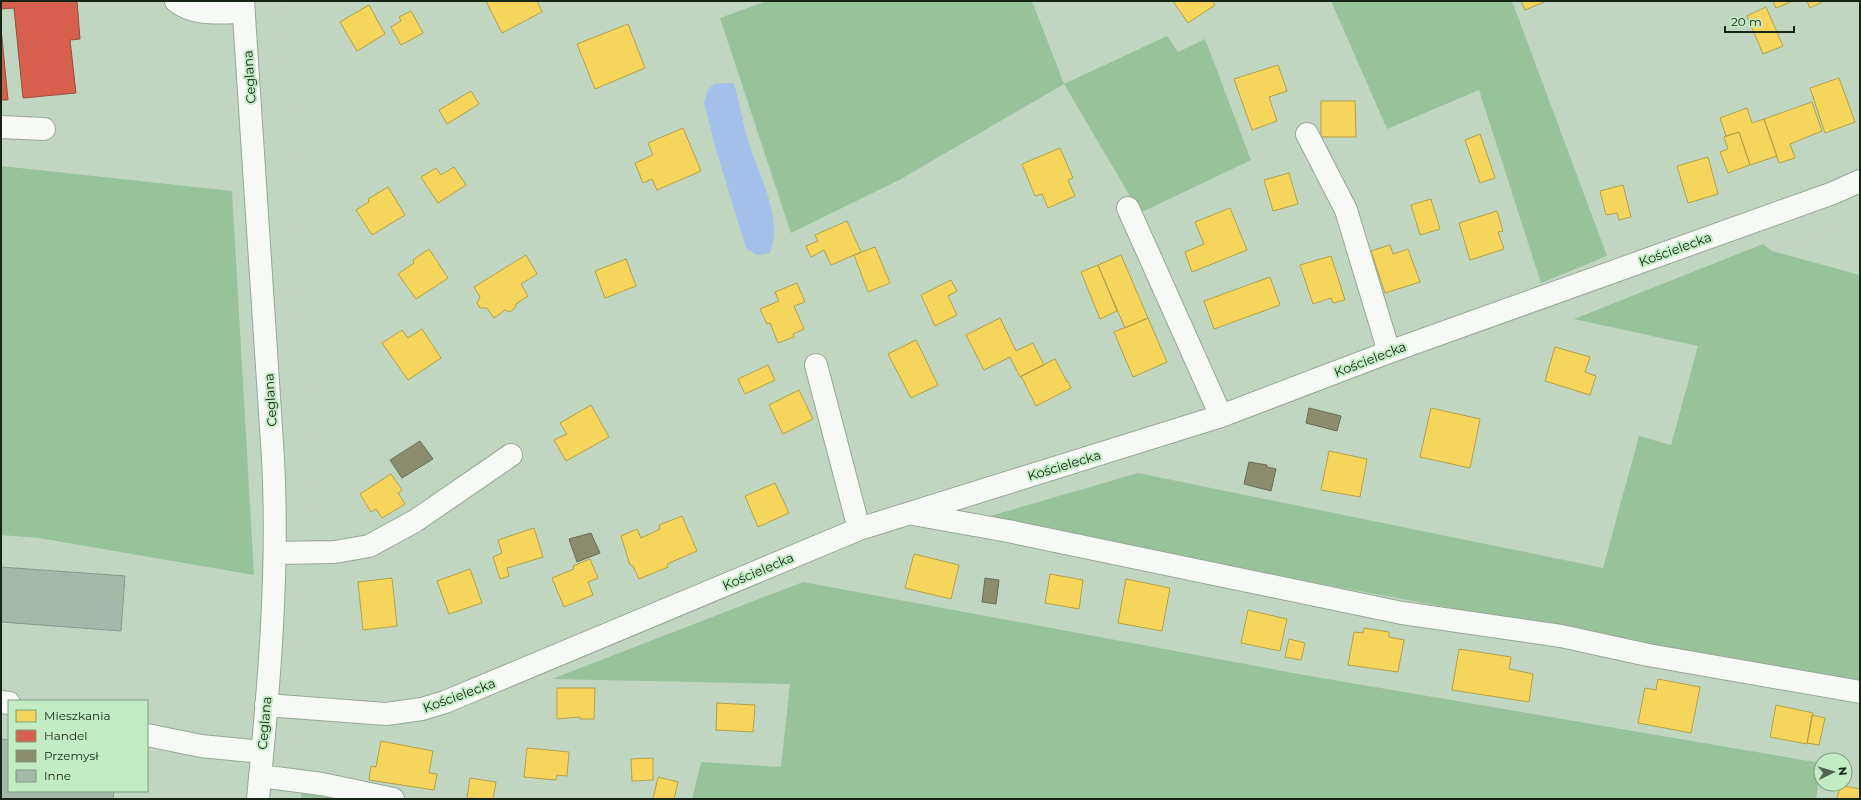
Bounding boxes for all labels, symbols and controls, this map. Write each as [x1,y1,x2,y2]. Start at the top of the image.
scale bar [1725,8,1794,34]
text: 20 m [1731,14,1762,29]
street label: Ceglana [239,50,259,104]
street label: Kościelecka [1637,229,1713,269]
street label: Kościelecka [1332,338,1408,380]
street label: Ceglana [260,373,280,427]
street label: Kościelecka [1025,446,1103,484]
street label: Kościelecka [720,549,796,593]
street label: Kościelecka [421,675,497,715]
street label: Ceglana [254,696,274,750]
legend [8,700,148,792]
text: Mieszkania [44,708,110,723]
text: Handel [44,728,88,743]
text: Przemysł [44,748,99,763]
north arrow [1813,752,1853,792]
text: N [1836,766,1850,776]
text: Inne [44,768,71,783]

